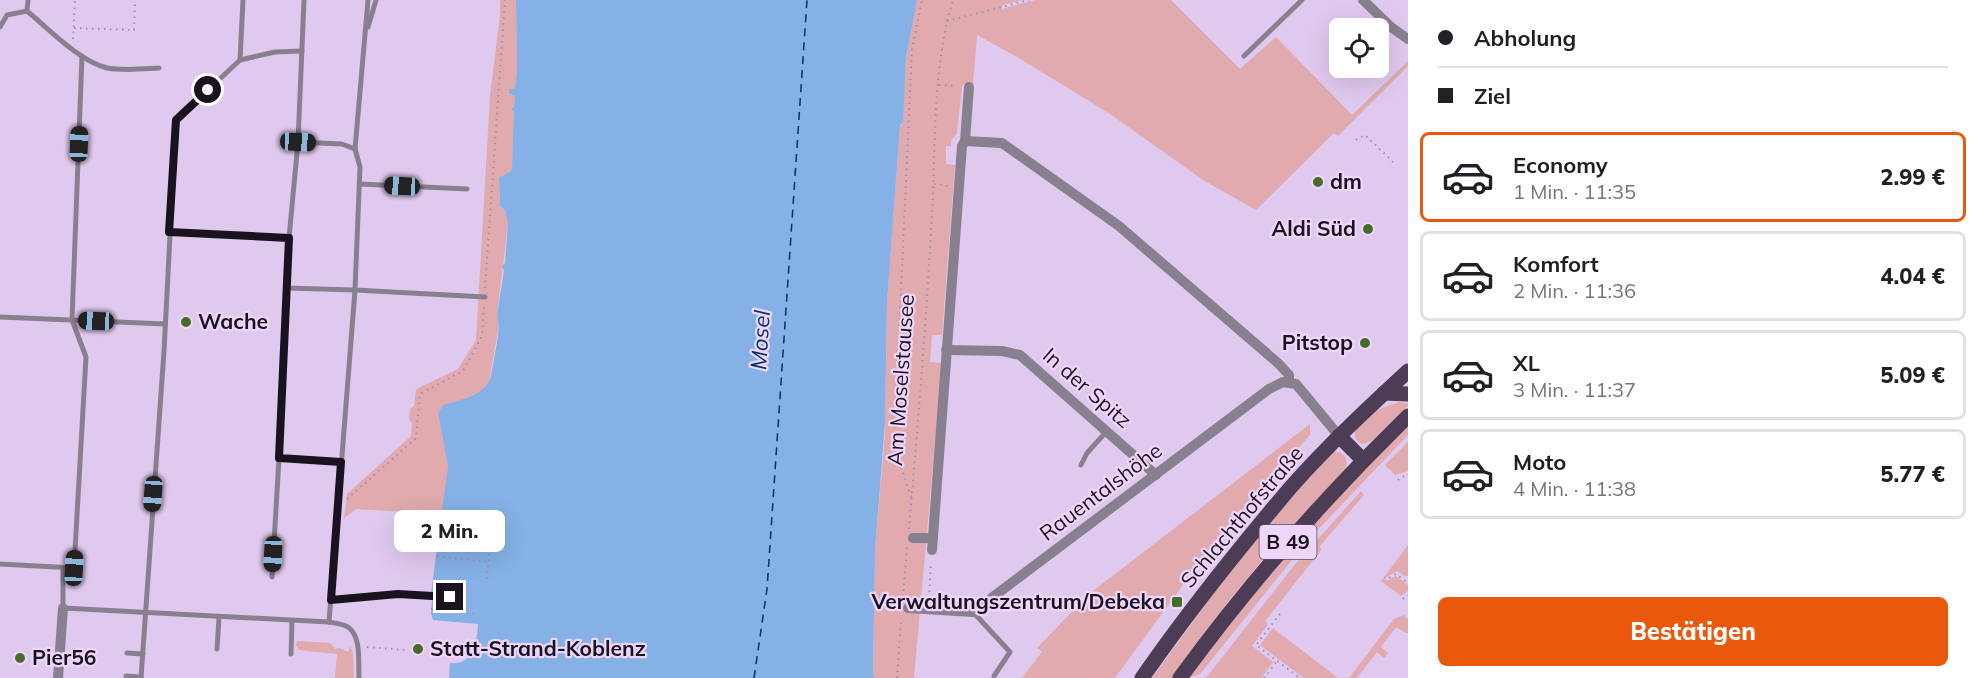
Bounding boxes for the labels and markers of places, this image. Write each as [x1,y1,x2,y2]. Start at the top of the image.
place label: dm [1330,168,1362,194]
marker: dm [1311,175,1325,189]
place label: Aldi Süd [1271,215,1356,241]
marker: Aldi Süd [1361,222,1375,236]
place label: Wache [198,308,268,334]
marker: Wache [179,315,193,329]
place label: Pitstop [1282,329,1353,355]
marker: Pitstop [1358,336,1372,350]
place label: Verwaltungszentrum/Debeka [871,588,1165,614]
marker: Verwaltungszentrum/Debeka [1170,595,1184,609]
place label: Statt-Strand-Koblenz [430,635,646,661]
marker: Statt-Strand-Koblenz [411,642,425,656]
place label: Pier56 [32,644,96,670]
marker: Pier56 [13,651,27,665]

